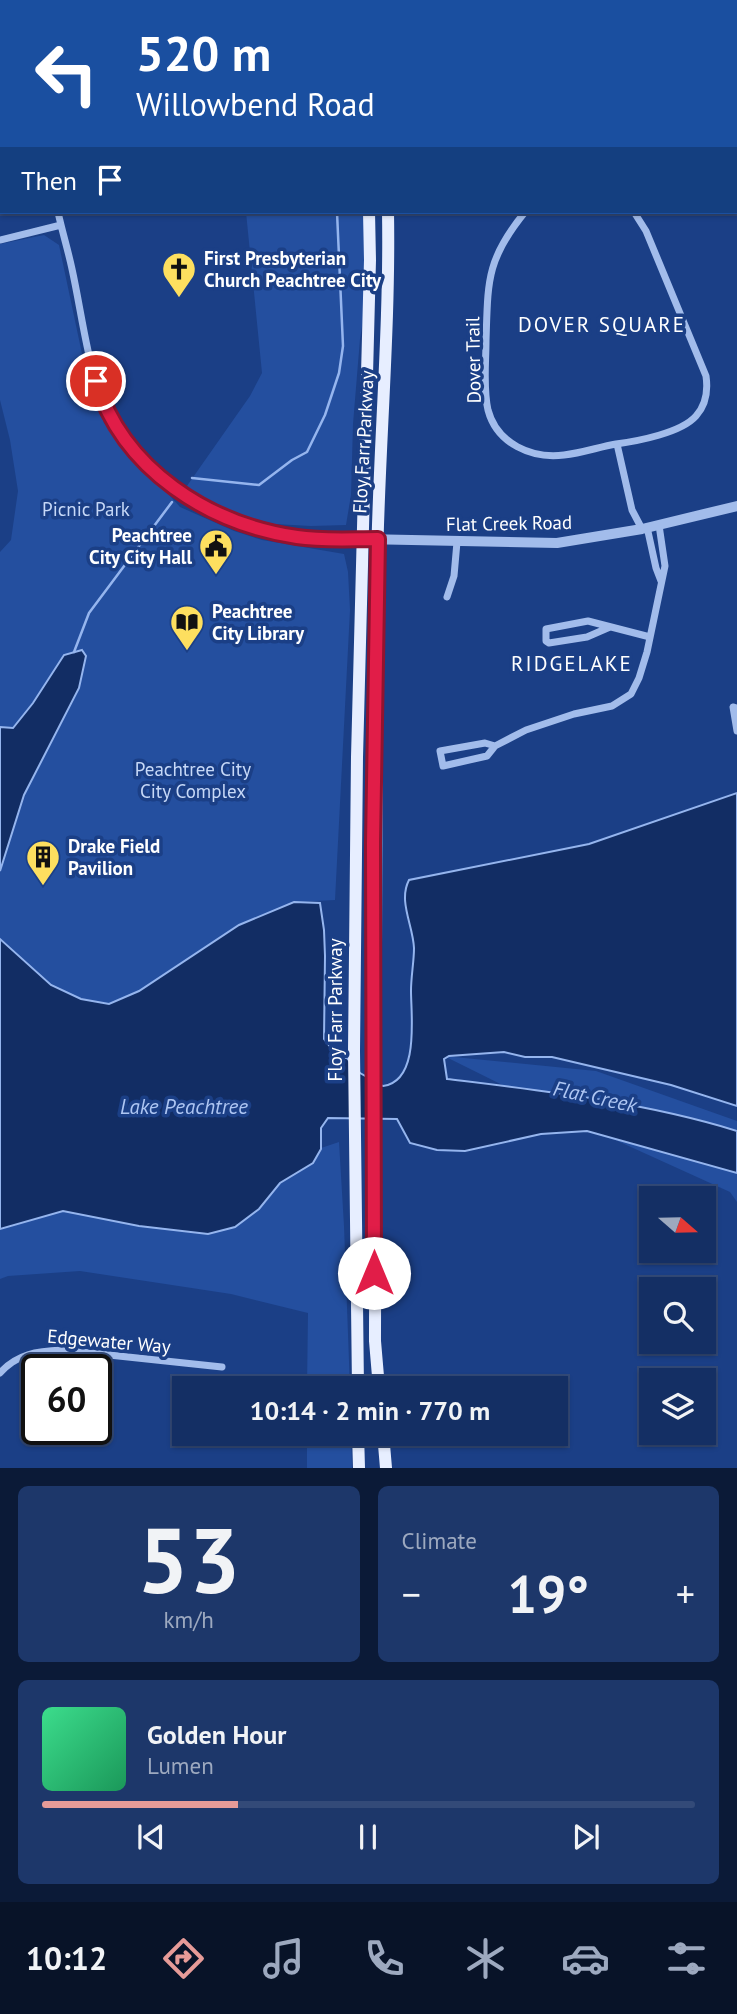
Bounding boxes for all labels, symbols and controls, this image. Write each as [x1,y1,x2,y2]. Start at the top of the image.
text: 520 m [136,21,271,85]
icon: left [21,28,112,119]
text: Willowbend Road [136,83,375,125]
icon: arrive [91,161,129,199]
text: Then [21,164,77,197]
place label: First Presbyterian Church Peachtree City [204,246,382,292]
church icon: First Presbyterian Church Peachtree City [160,250,198,299]
district label: DOVER SQUARE [518,311,686,338]
street label: Dover Trail [460,316,486,404]
pin [66,351,126,411]
icon: arrive [77,362,115,400]
street label: Floy Farr Parkway [347,370,379,514]
park label: Picnic Park [42,497,130,521]
street label: Flat Creek Road [446,510,572,536]
place label: Peachtree City City Hall [89,523,192,569]
public building icon: Peachtree City City Hall [197,527,235,576]
place label: Peachtree City Library [212,599,305,645]
library icon: Peachtree City Library [168,603,206,652]
district label: RIDGELAKE [511,650,633,677]
park label: Peachtree City City Complex [135,757,251,803]
place label: Drake Field Pavilion [68,834,160,880]
building icon: Drake Field Pavilion [24,838,62,887]
street label: Floy Farr Parkway [323,938,347,1082]
water label: Flat Creek [551,1074,641,1119]
water label: Lake Peachtree [120,1093,248,1120]
north arrow [639,1186,716,1264]
map controls [639,1186,716,1445]
position arrow [337,1236,411,1310]
button: search [639,1277,716,1354]
street label: Edgewater Way [46,1324,172,1358]
speed limit sign: 60 [21,1354,112,1445]
button: layers [639,1368,716,1445]
text: 10:14 · 2 min · 770 m [250,1394,490,1427]
text: 53 [137,1500,240,1618]
text: Climate [402,1526,477,1555]
text: 19° [507,1560,589,1627]
text: − [402,1569,421,1618]
text: + [676,1569,695,1618]
text: km/h [164,1605,214,1634]
text: Golden Hour [147,1718,286,1751]
text: Lumen [147,1751,214,1780]
icon: previous [132,1818,170,1856]
icon: pause [349,1818,387,1856]
icon: next [567,1818,605,1856]
icon: directions [159,1934,208,1983]
icon: music [259,1934,308,1983]
icon: phone [360,1934,409,1983]
icon: climate [461,1934,510,1983]
icon: car [561,1934,610,1983]
icon: filters [662,1934,711,1983]
text: 10:12 [26,1937,107,1979]

